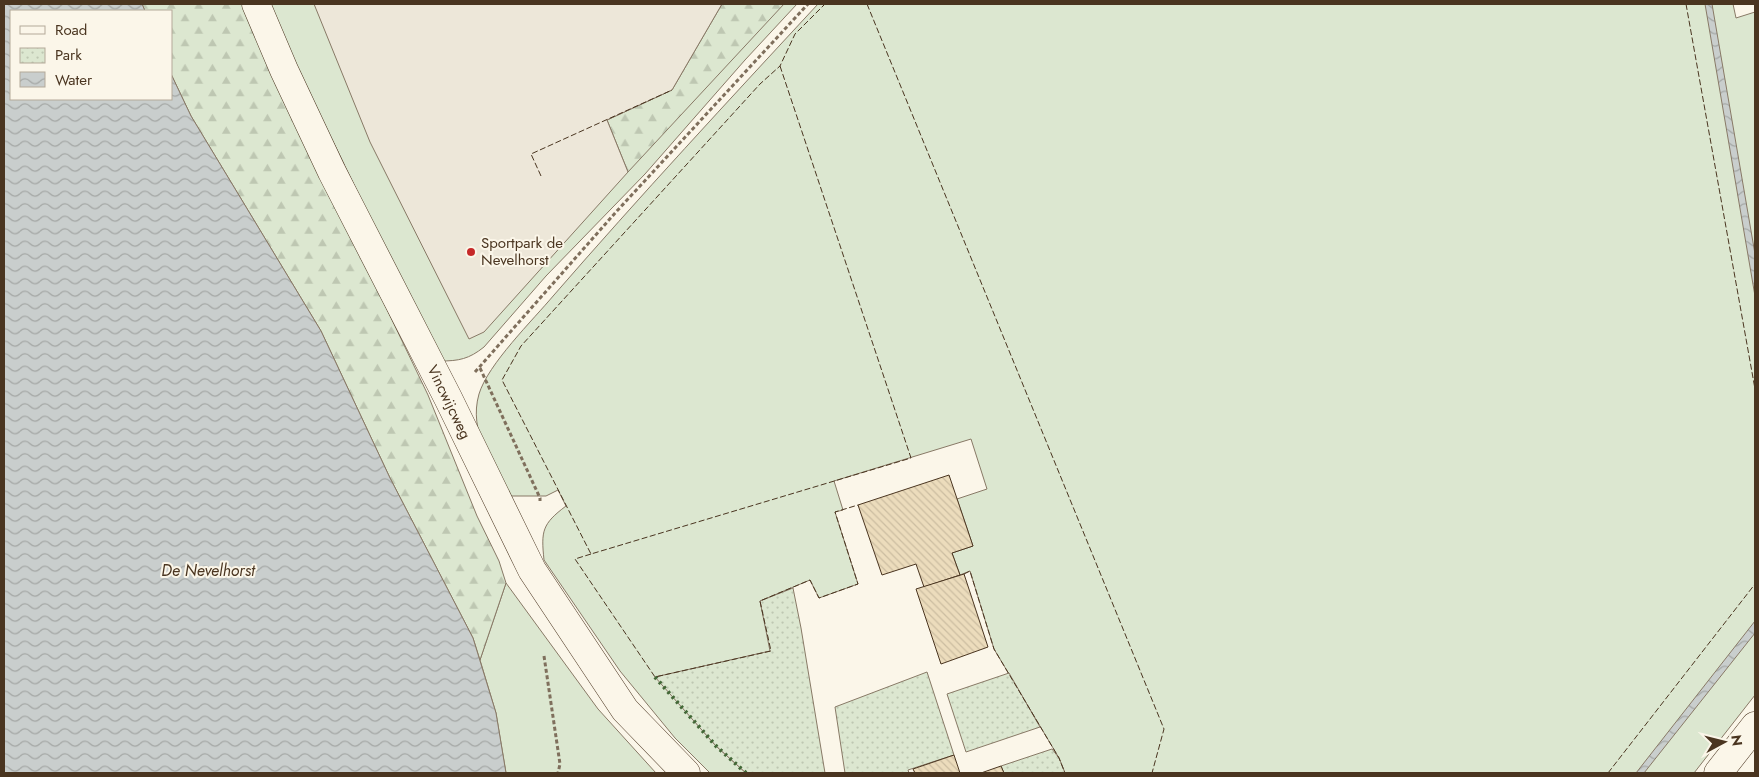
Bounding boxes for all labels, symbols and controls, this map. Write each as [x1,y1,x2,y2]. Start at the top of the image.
legend [10,10,172,100]
text: Road [55,19,87,41]
text: Park [55,44,82,66]
text: Water [55,69,93,91]
place label: Sportpark de Nevelhorst [481,232,563,271]
marker: Sportpark de Nevelhorst [465,246,477,258]
street label: Vincwijcweg [422,361,476,443]
water label: De Nevelhorst [161,559,256,582]
north arrow [1699,717,1749,767]
text: N [1726,734,1748,747]

